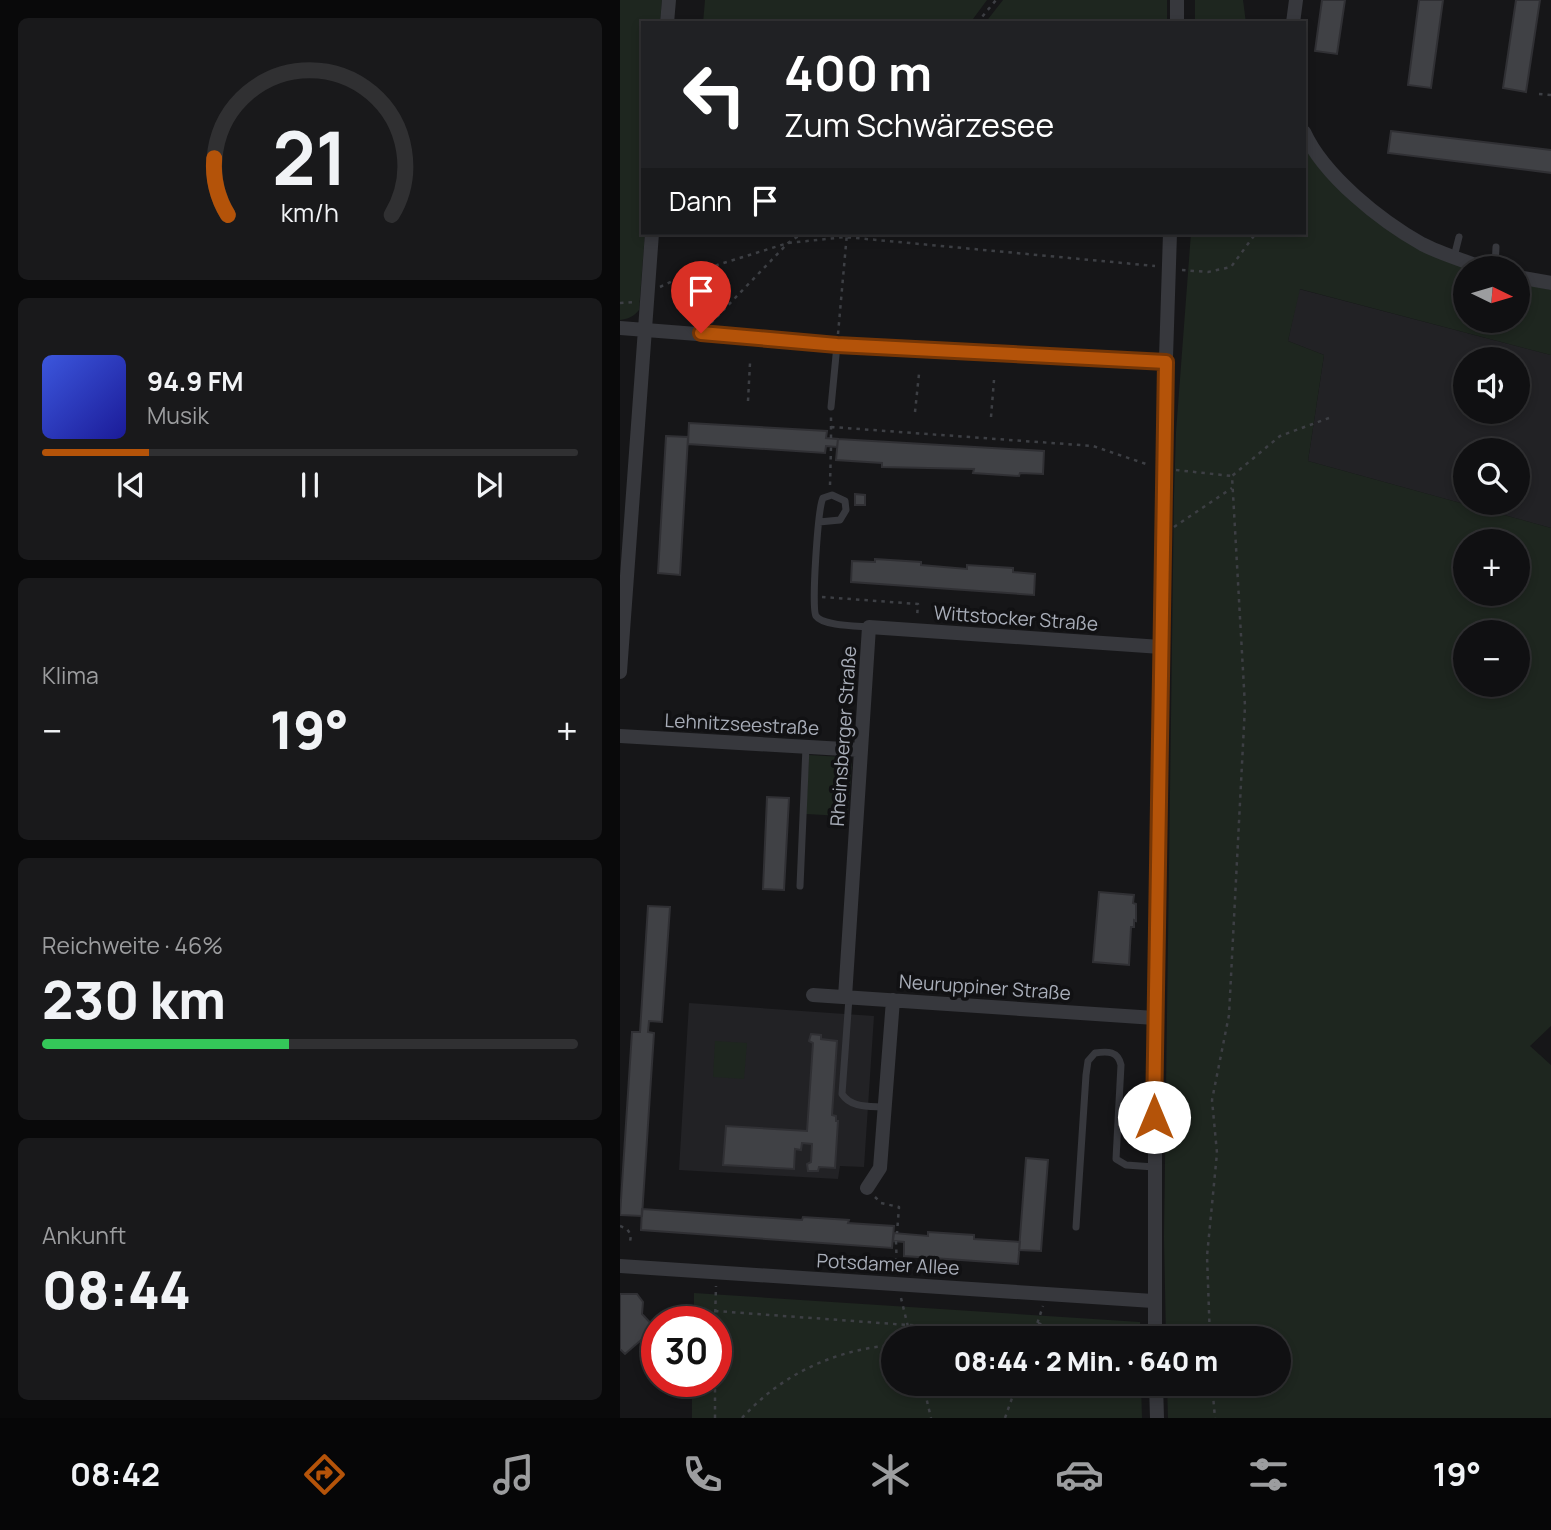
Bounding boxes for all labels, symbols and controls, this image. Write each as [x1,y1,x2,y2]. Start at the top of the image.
text: 400 m [784,39,932,106]
icon: left [669,49,760,140]
text: Zum Schwärzesee [784,103,1054,147]
text: 21 [272,107,348,207]
icon: arrive [746,182,784,220]
text: Dann [669,183,732,219]
text: km/h [281,195,339,230]
north arrow [1453,256,1530,332]
map controls [1453,256,1530,697]
pin [671,261,731,333]
icon: arrive [682,272,720,310]
button: sound [1453,347,1530,424]
text: 94.9 FM [147,363,244,399]
text: Musik [147,399,209,431]
button: search [1453,438,1530,515]
icon: previous [112,466,150,504]
icon: pause [291,466,329,504]
icon: next [470,466,508,504]
button: + [1453,529,1530,606]
street label: Wittstocker Straße [933,599,1099,637]
button: − [1453,620,1530,697]
street label: Rheinsberger Straße [824,645,862,827]
text: Klima [42,659,99,691]
text: 19° [270,694,349,765]
text: − [42,704,63,756]
text: + [556,704,578,756]
street label: Lehnitzseestraße [664,707,820,741]
text: Reichweite · 46% [42,929,223,961]
text: 230 km [42,964,226,1035]
street label: Neuruppiner Straße [898,968,1072,1006]
position arrow [1117,1080,1191,1154]
text: Ankunft [42,1219,126,1251]
street label: Potsdamer Allee [816,1247,960,1281]
text: 08:44 [42,1254,191,1325]
speed limit sign: 30 [641,1306,732,1397]
text: 08:44 · 2 Min. · 640 m [954,1343,1218,1379]
icon: directions [300,1450,349,1499]
icon: music [489,1450,538,1499]
icon: phone [678,1450,727,1499]
icon: climate [866,1450,915,1499]
icon: car [1055,1450,1104,1499]
icon: filters [1244,1450,1293,1499]
text: 08:42 [70,1452,160,1496]
text: 19° [1433,1452,1481,1496]

